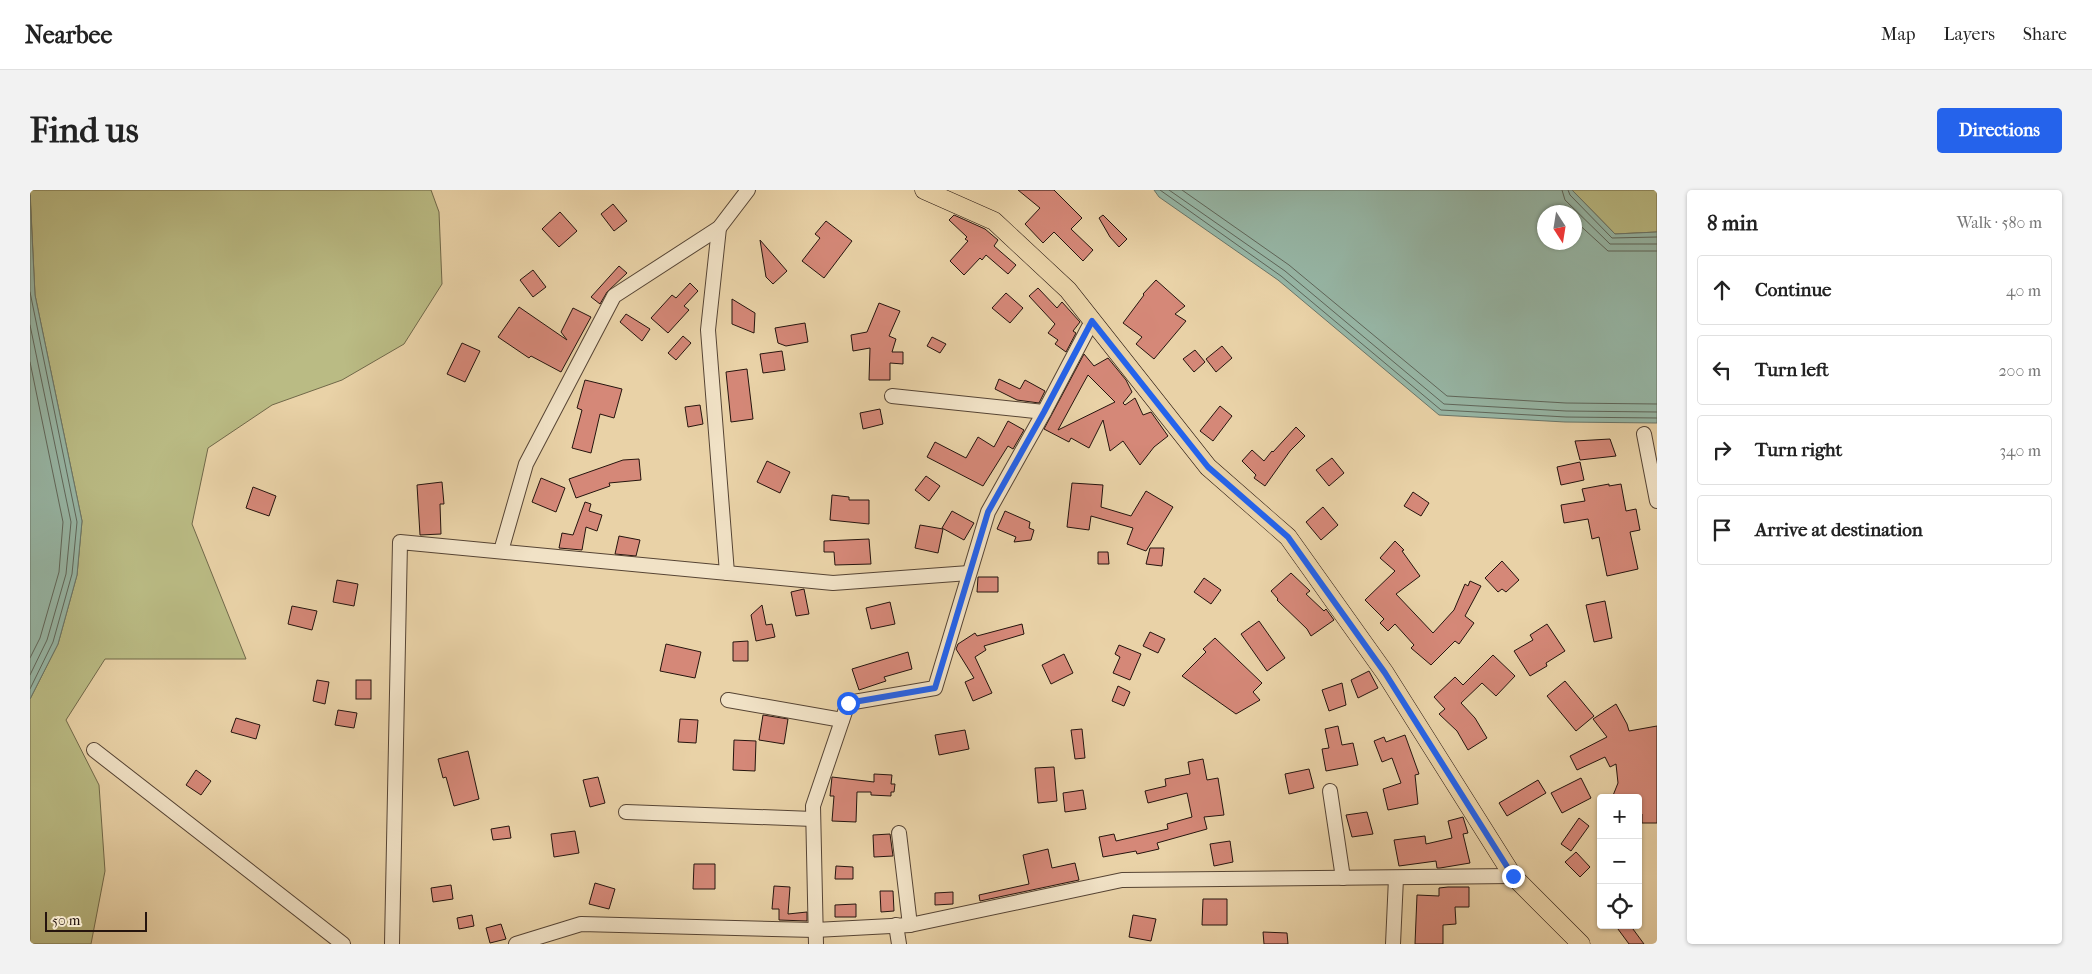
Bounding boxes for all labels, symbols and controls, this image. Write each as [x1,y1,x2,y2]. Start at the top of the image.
text: Nearbee [25,21,112,49]
text: Map [1881,24,1915,45]
text: Layers [1943,24,1995,45]
text: Share [2023,24,2067,45]
button: Directions [1937,108,2062,153]
text: Find us [30,110,139,151]
north arrow [1537,205,1582,250]
text: 8 min [1707,211,1758,235]
text: Walk · 580 m [1957,213,2042,232]
icon: ahead [1708,276,1736,304]
text: Continue [1755,279,1831,301]
text: 40 m [2006,281,2041,300]
icon: left [1708,356,1736,384]
text: Turn left [1755,359,1829,381]
text: 200 m [1998,361,2041,380]
icon: right [1708,436,1736,464]
text: Turn right [1755,439,1842,461]
text: 340 m [1999,441,2041,460]
icon: arrive [1708,516,1736,544]
text: Arrive at destination [1755,519,1923,541]
route start [837,692,860,715]
map controls [1597,794,1642,929]
button: + [1597,794,1642,839]
button: − [1597,839,1642,884]
route end [1502,865,1525,888]
button: locate [1597,884,1642,929]
scale bar [45,909,148,932]
text: 50 m [52,912,80,929]

